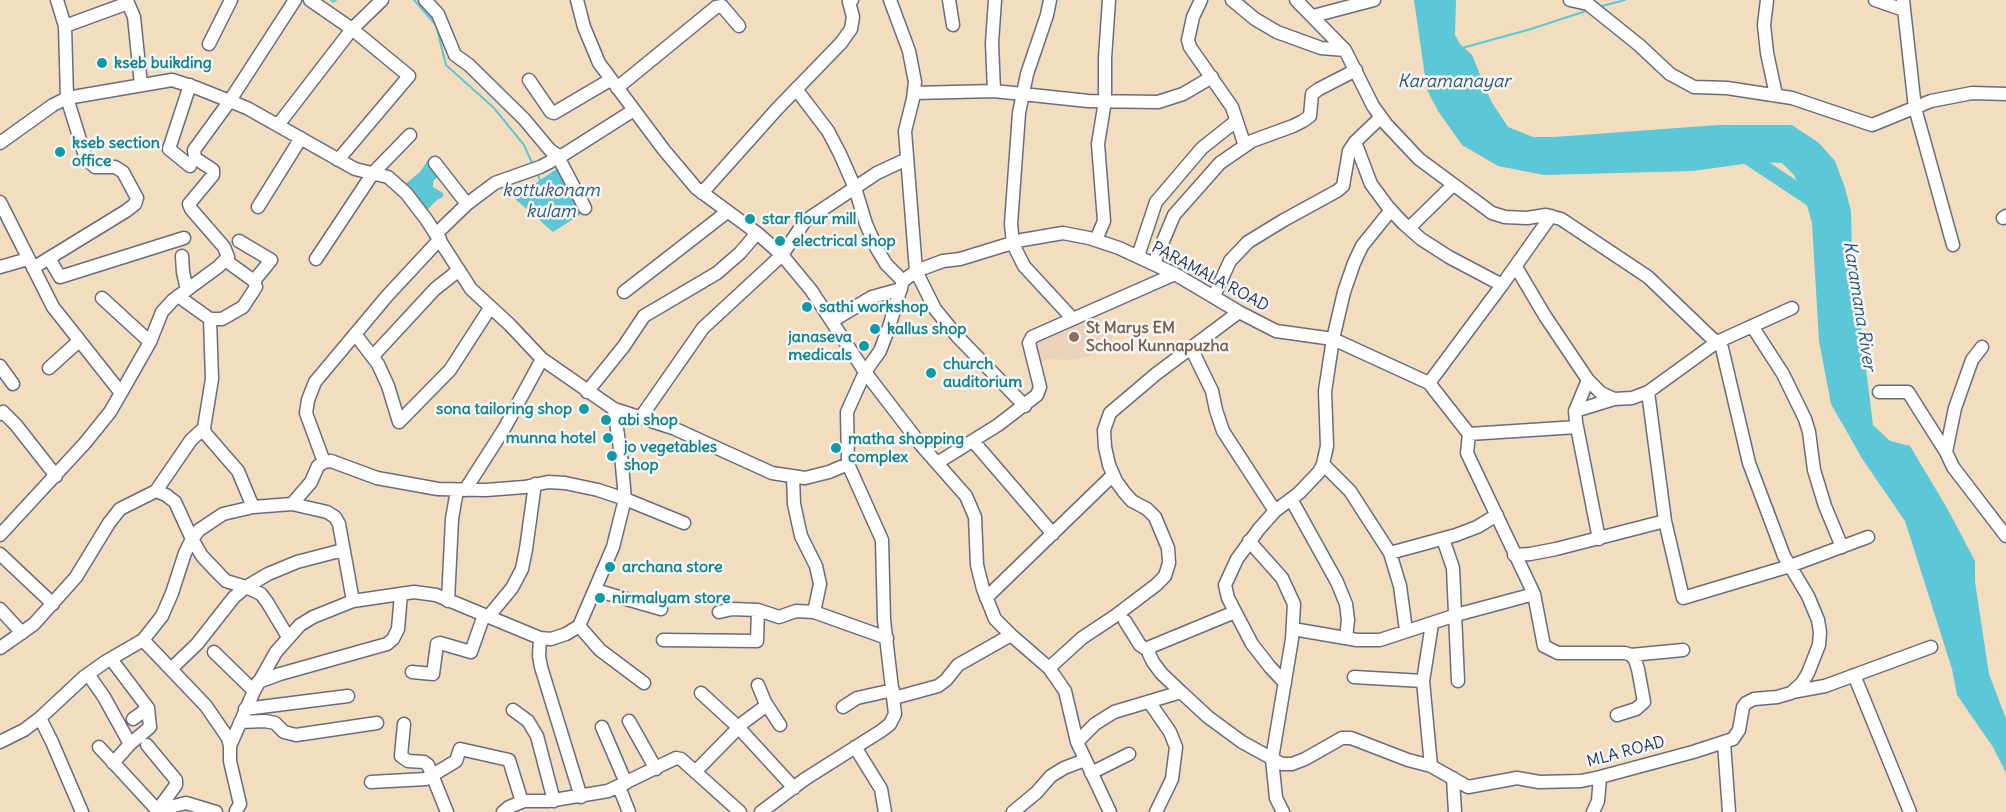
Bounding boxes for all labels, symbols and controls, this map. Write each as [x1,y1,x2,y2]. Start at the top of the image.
place label: kseb buikding [114,53,212,73]
marker: kseb buikding [95,56,109,70]
water label: Karamanayar [1397,71,1511,93]
place label: kseb section office [72,133,160,171]
marker: kseb section office [53,145,67,159]
water label: kottukonam kulam [502,180,600,222]
place label: star flour mill [762,209,856,229]
marker: star flour mill [743,212,757,226]
place label: electrical shop [792,231,896,251]
marker: electrical shop [773,234,787,248]
street label: PARAMALA ROAD [1148,238,1272,316]
water label: Karamana River [1838,240,1880,372]
place label: sathi workshop [819,297,928,317]
marker: sathi workshop [800,300,814,314]
place label: St Marys EM School Kunnapuzha [1086,318,1229,356]
place label: kallus shop [887,319,966,339]
marker: kallus shop [868,322,882,336]
place label: janaseva medicals [788,327,852,365]
marker: St Marys EM School Kunnapuzha [1067,330,1081,344]
marker: janaseva medicals [857,339,871,353]
place label: church auditorium [943,354,1022,392]
marker: church auditorium [924,366,938,380]
place label: sona tailoring shop [436,399,572,419]
marker: sona tailoring shop [577,402,591,416]
place label: abi shop [618,410,678,430]
marker: abi shop [599,413,613,427]
place label: munna hotel [506,428,596,448]
place label: matha shopping complex [848,429,964,467]
marker: munna hotel [601,431,615,445]
place label: jo vegetables shop [624,437,717,475]
marker: matha shopping complex [829,441,843,455]
marker: jo vegetables shop [605,449,619,463]
place label: archana store [622,557,723,577]
marker: archana store [603,560,617,574]
place label: nirmalyam store [612,588,731,608]
marker: nirmalyam store [593,591,607,605]
street label: MLA ROAD [1585,732,1667,772]

